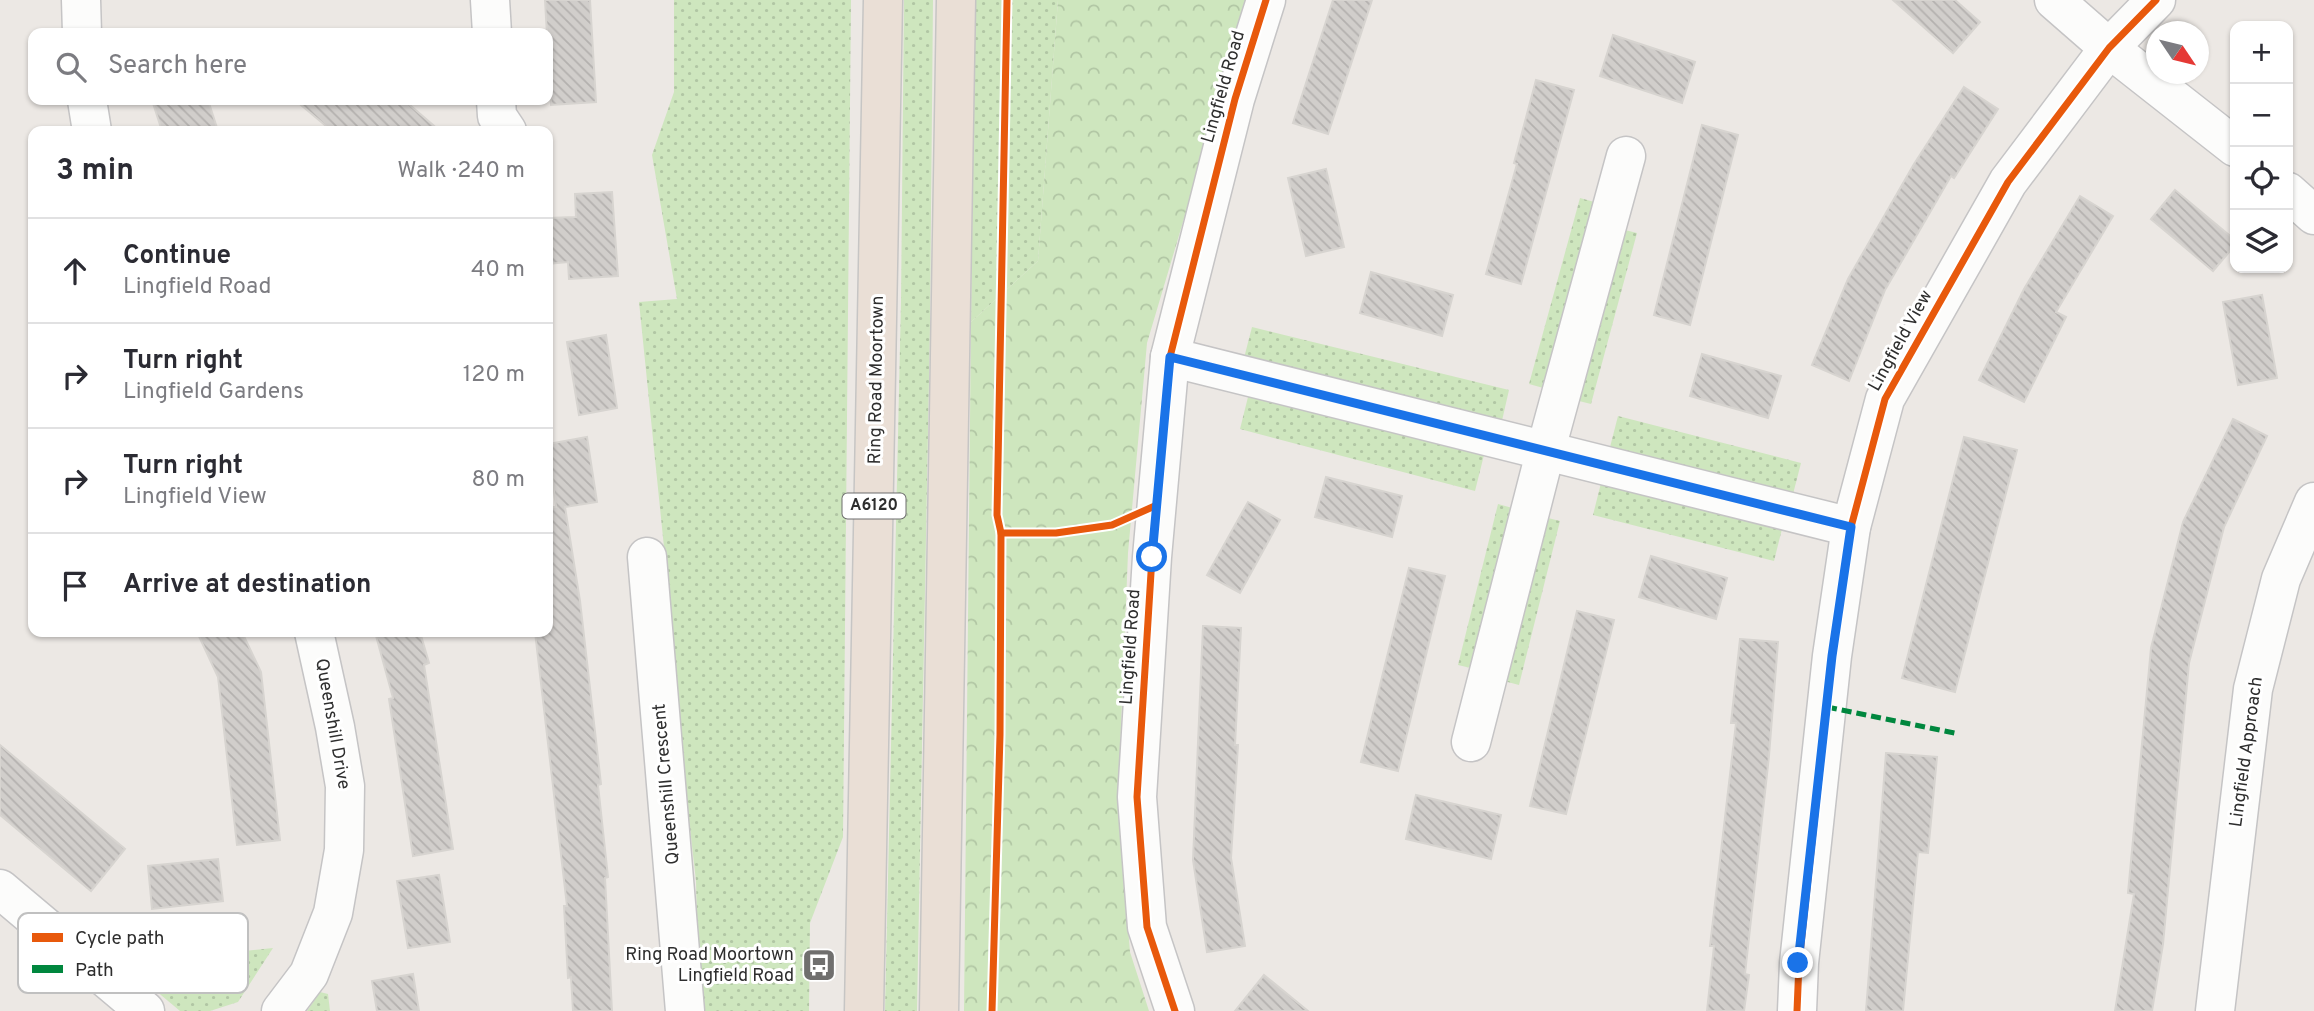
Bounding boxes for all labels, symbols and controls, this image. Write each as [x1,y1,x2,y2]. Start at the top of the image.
north arrow [2146,21,2209,84]
map controls [2230,21,2293,273]
button: + [2230,21,2293,84]
search box [28,28,553,105]
street label: Lingfield Road [1197,28,1251,146]
icon: search [52,48,90,86]
text: Search here [108,50,247,83]
button: − [2230,84,2293,147]
button: locate [2230,147,2293,210]
text: 3 min [56,153,134,190]
text: Walk · 240 m [397,157,525,186]
button: layers [2230,210,2293,273]
text: Continue [123,240,231,273]
icon: ahead [56,252,94,290]
text: 40 m [471,256,525,285]
text: Lingfield Road [123,273,271,302]
street label: Lingfield View [1864,286,1938,396]
street label: Ring Road Moortown [864,295,890,465]
text: Turn right [123,345,243,378]
icon: right [56,357,94,395]
text: 120 m [463,361,525,390]
text: Lingfield Gardens [123,378,304,407]
text: Turn right [123,450,243,483]
icon: right [56,462,94,500]
text: 80 m [472,466,525,495]
text: Lingfield View [123,483,267,512]
road number: A6120 [842,494,906,519]
route start [1136,541,1167,572]
icon: arrive [56,567,94,605]
text: Arrive at destination [123,569,371,602]
street label: Lingfield Road [1115,588,1147,706]
street label: Queenshill Drive [309,657,355,791]
street label: Lingfield Approach [2225,675,2269,829]
street label: Queenshill Crescent [648,702,686,866]
legend [18,913,248,993]
text: Cycle path [75,927,164,951]
place label: Ring Road Moortown Lingfield Road [625,944,794,988]
bus stop icon: Ring Road Moortown Lingfield Road [800,946,838,984]
route end [1782,947,1813,978]
text: Path [75,959,114,983]

